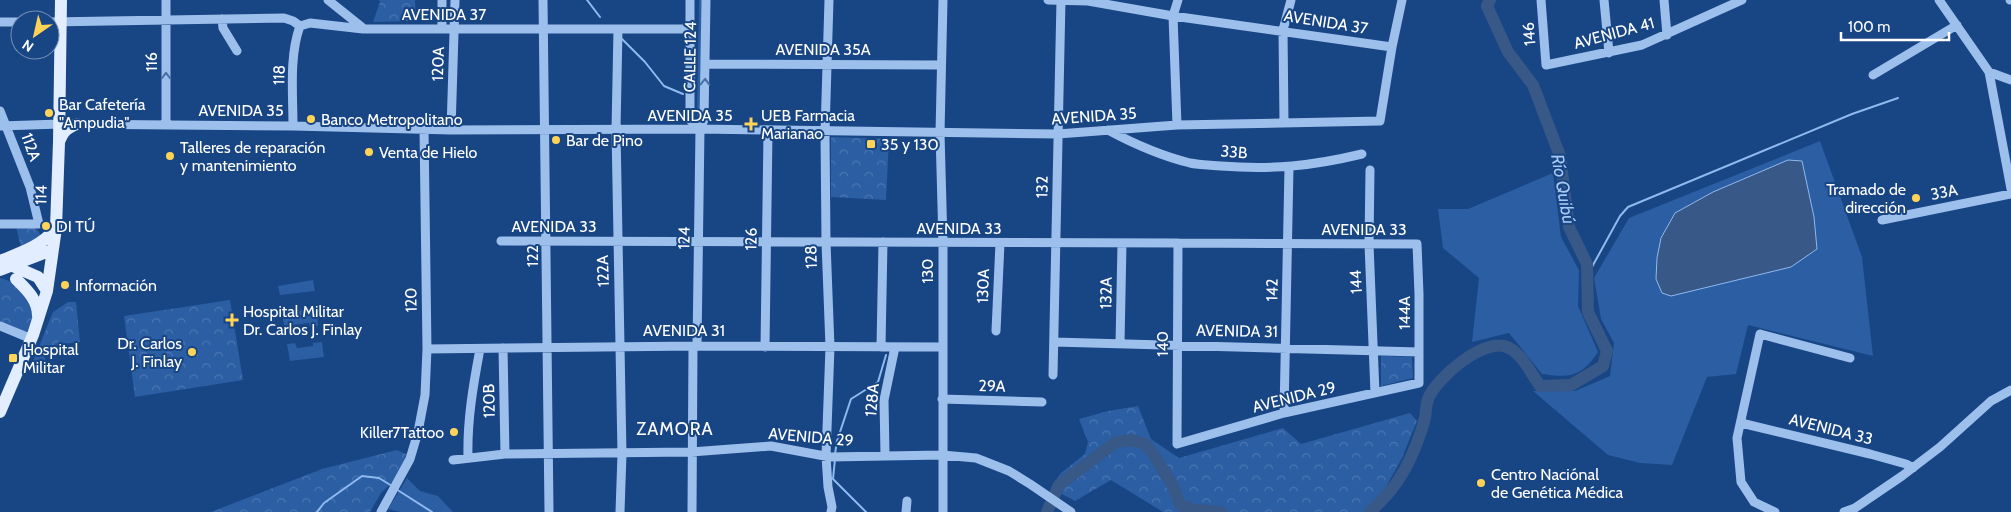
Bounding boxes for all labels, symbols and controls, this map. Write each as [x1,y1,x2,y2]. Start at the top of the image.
street label: AVENIDA 37 [402,5,486,24]
street label: AVENIDA 37 [1283,6,1369,38]
north arrow [10,10,60,60]
scale bar [1841,10,1948,42]
street label: AVENIDA 41 [1572,13,1656,53]
text: 100 m [1848,18,1890,36]
street label: CALLE 124 [680,21,700,93]
street label: 146 [1519,21,1539,47]
text: N [19,36,37,56]
street label: AVENIDA 35A [775,40,871,59]
street label: 120A [428,46,448,82]
street label: 116 [142,52,161,72]
street label: 118 [269,65,289,85]
one-way arrow [161,72,171,80]
one-way arrow [700,77,710,85]
place label: Bar Cafetería "Ampudia" [59,95,146,132]
street label: AVENIDA 35 [198,101,284,120]
street label: AVENIDA 35 [1051,104,1137,128]
street label: AVENIDA 35 [647,106,733,125]
place label: UEB Farmacia Marianao [761,106,855,143]
marker: Bar Cafetería "Ampudia" [43,107,55,119]
place label: Banco Metropolitano [321,110,463,129]
marker: Banco Metropolitano [305,113,317,125]
marker: UEB Farmacia Marianao [745,118,757,130]
street label: 112A [17,130,45,164]
place label: Bar de Pino [566,131,643,150]
marker: Bar de Pino [550,134,562,146]
place label: 35 y 130 [881,135,939,154]
place label: Talleres de reparación y mantenimiento [180,138,326,175]
marker: 35 y 130 [865,138,877,150]
street label: 33B [1220,141,1249,163]
place label: Venta de Hielo [379,143,478,162]
marker: Venta de Hielo [363,146,375,158]
marker: Talleres de reparación y mantenimiento [164,150,176,162]
water label: Río Quibú [1546,152,1580,226]
street label: 132 [1032,176,1052,198]
place label: Tramado de dirección [1826,180,1906,217]
street label: 33A [1929,180,1959,204]
street label: 114 [31,185,51,205]
marker: Tramado de dirección [1910,192,1922,204]
place label: DI TÚ [56,217,95,236]
street label: AVENIDA 33 [511,217,597,236]
street label: AVENIDA 33 [916,219,1002,238]
marker: DI TÚ [40,220,52,232]
street label: AVENIDA 33 [1321,220,1407,239]
street label: 124 [674,226,694,250]
street label: 126 [741,227,761,251]
street label: 122 [523,245,542,267]
street label: 128 [801,245,821,269]
street label: 122A [593,255,613,287]
street label: 130 [918,258,937,284]
street label: 130A [973,268,993,304]
street label: 144 [1346,270,1366,294]
place label: Información [75,276,157,295]
street label: 132A [1096,277,1116,309]
street label: 142 [1262,278,1282,302]
marker: Información [59,279,71,291]
street label: 120 [401,287,421,313]
street label: 144A [1395,296,1414,330]
place label: Hospital Militar Dr. Carlos J. Finlay [243,302,362,339]
marker: Hospital Militar Dr. Carlos J. Finlay [225,313,239,327]
street label: AVENIDA 31 [643,321,725,340]
street label: AVENIDA 31 [1196,321,1278,341]
street label: 140 [1153,331,1172,357]
place label: Dr. Carlos J. Finlay [117,334,182,371]
place label: Hospital Militar [23,340,79,377]
marker: Dr. Carlos J. Finlay [186,346,198,358]
marker: Hospital Militar [7,352,19,364]
street label: 29A [978,376,1006,396]
street label: AVENIDA 29 [1250,377,1338,417]
street label: 120B [479,383,499,418]
street label: 128A [861,383,883,417]
street label: AVENIDA 33 [1787,409,1875,449]
district label: ZAMORA [636,418,714,440]
place label: Killer7Tattoo [360,423,444,442]
street label: AVENIDA 29 [768,424,854,450]
marker: Killer7Tattoo [448,426,460,438]
place label: Centro Naciónal de Genética Médica [1491,465,1624,502]
marker: Centro Naciónal de Genética Médica [1475,477,1487,489]

